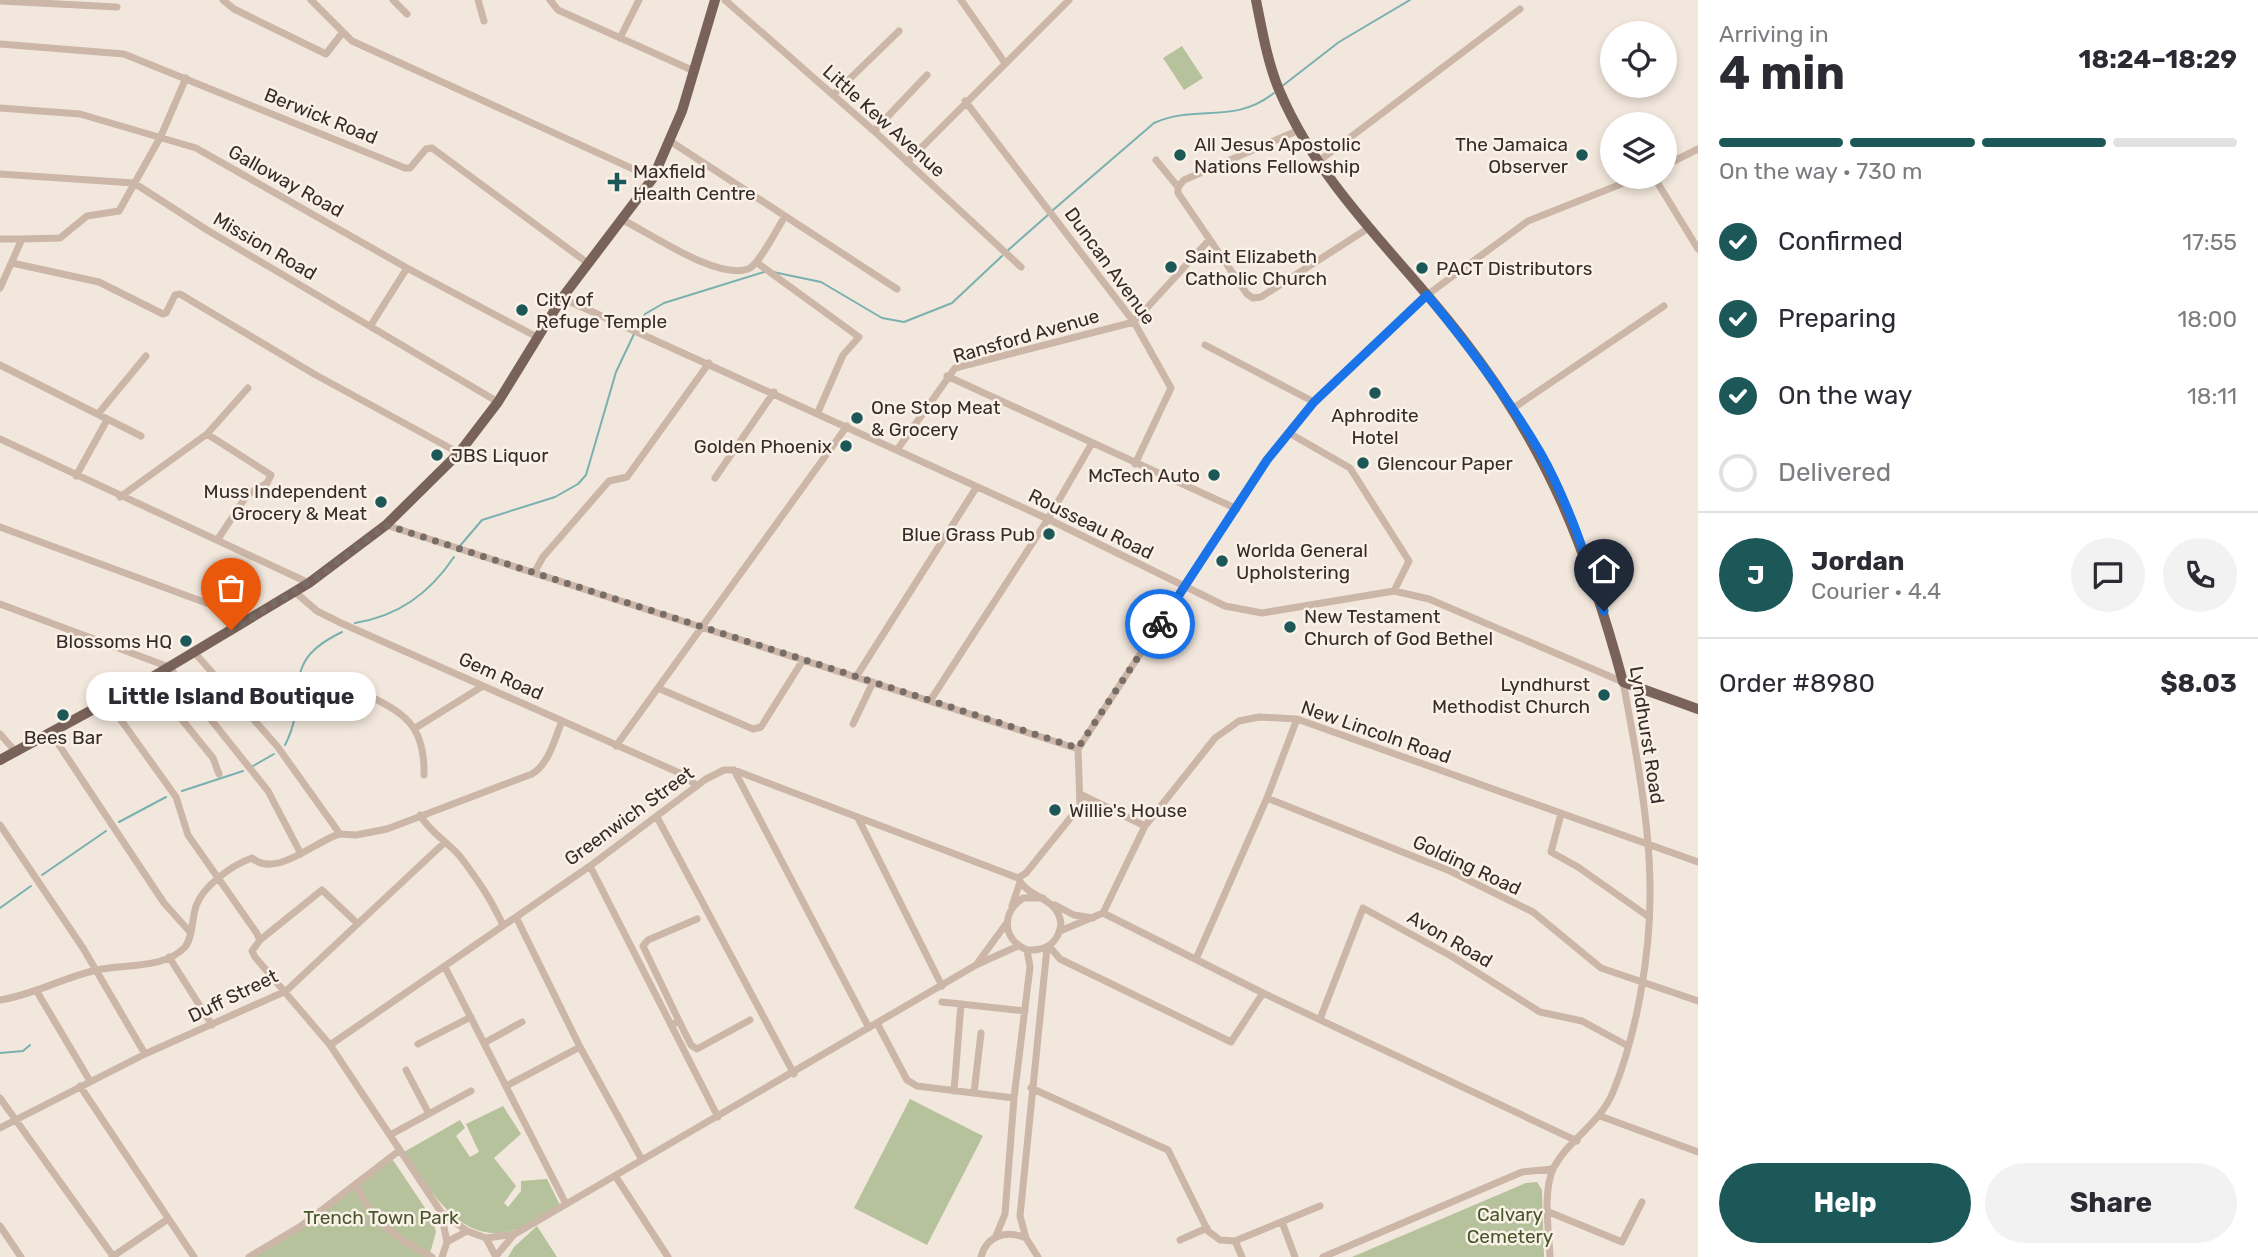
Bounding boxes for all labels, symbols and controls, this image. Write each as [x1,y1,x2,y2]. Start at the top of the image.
text: Arriving in [1719,20,1829,48]
map controls [1600,21,1677,189]
button: locate [1600,21,1677,98]
text: 18:24–18:29 [2079,44,2237,75]
text: 4 min [1719,46,1845,101]
street label: Little Kew Avenue [818,60,950,182]
street label: Berwick Road [261,83,381,149]
button: layers [1600,112,1677,189]
place label: All Jesus Apostolic Nations Fellowship [1194,133,1361,178]
place label: The Jamaica Observer [1455,133,1569,178]
street label: Galloway Road [224,140,348,222]
marker: All Jesus Apostolic Nations Fellowship [1172,147,1188,163]
marker: The Jamaica Observer [1574,147,1590,163]
text: On the way · 730 m [1719,157,1922,185]
place label: Maxfield Health Centre [633,160,756,205]
marker: Maxfield Health Centre [607,172,627,192]
street label: Duncan Avenue [1060,203,1160,329]
street label: Mission Road [209,207,321,285]
icon: check [1719,223,1757,261]
text: Confirmed [1778,226,1903,257]
text: 17:55 [2182,228,2237,256]
place label: Saint Elizabeth Catholic Church [1185,245,1327,290]
place label: PACT Distributors [1436,257,1592,280]
marker: Saint Elizabeth Catholic Church [1163,259,1179,275]
marker: PACT Distributors [1414,260,1430,276]
place label: City of Refuge Temple [536,288,667,333]
icon: check [1719,300,1757,338]
marker: City of Refuge Temple [514,302,530,318]
text: Preparing [1778,303,1896,334]
street label: Ransford Avenue [950,304,1102,368]
text: 18:00 [2177,305,2237,333]
icon: check [1719,377,1757,415]
text: On the way [1778,380,1912,411]
text: 18:11 [2187,382,2237,410]
marker: Aphrodite Hotel [1367,385,1383,401]
place label: One Stop Meat & Grocery [871,396,1001,441]
place label: Aphrodite Hotel [1331,404,1419,449]
marker: One Stop Meat & Grocery [849,410,865,426]
place label: Golden Phoenix [694,435,832,458]
marker: Golden Phoenix [838,438,854,454]
place label: JBS Liquor [451,444,549,467]
marker: JBS Liquor [429,447,445,463]
place label: Glencour Paper [1377,452,1513,475]
marker: Glencour Paper [1355,455,1371,471]
text: Delivered [1778,457,1891,488]
place label: McTech Auto [1088,464,1200,487]
marker: McTech Auto [1206,467,1222,483]
place label: Muss Independent Grocery & Meat [204,480,368,525]
street label: Rousseau Road [1025,484,1157,564]
marker: Muss Independent Grocery & Meat [373,494,389,510]
place label: Blue Grass Pub [901,523,1035,546]
marker: Blue Grass Pub [1041,526,1057,542]
button: chat [2071,538,2145,612]
button: phone [2163,538,2237,612]
place label: Worlda General Upholstering [1236,539,1368,584]
pin [1574,539,1634,611]
text: Jordan [1811,546,1904,577]
icon: home [1585,550,1623,588]
marker: Worlda General Upholstering [1214,553,1230,569]
pin [201,558,261,630]
text: J [1747,560,1765,591]
icon: bag [212,569,250,607]
text: Courier · 4.4 [1811,577,1941,605]
courier [1125,589,1195,659]
icon: bike [1141,605,1179,643]
place label: New Testament Church of God Bethel [1304,605,1493,650]
marker: New Testament Church of God Bethel [1282,619,1298,635]
place label: Blossoms HQ [56,630,172,653]
marker: Blossoms HQ [178,633,194,649]
street label: Gem Road [455,647,547,705]
street label: Lyndhurst Road [1625,664,1669,806]
text: Order #8980 [1719,668,1875,699]
text: $8.03 [2160,668,2237,699]
callout: Little Island Boutique [86,672,376,721]
place label: Lyndhurst Methodist Church [1432,673,1591,718]
text: Little Island Boutique [108,682,354,710]
marker: Lyndhurst Methodist Church [1596,687,1612,703]
street label: New Lincoln Road [1298,696,1454,768]
marker: Bees Bar [55,707,71,723]
place label: Bees Bar [24,726,103,749]
street label: Greenwich Street [560,761,699,871]
place label: Willie's House [1069,799,1187,822]
marker: Willie's House [1047,802,1063,818]
street label: Golding Road [1409,830,1525,900]
street label: Avon Road [1403,905,1497,973]
street label: Duff Street [184,964,282,1028]
button: Help [1719,1163,1971,1243]
button: Share [1985,1163,2237,1243]
park label: Calvary Cemetery [1467,1203,1553,1248]
park label: Trench Town Park [303,1206,459,1229]

